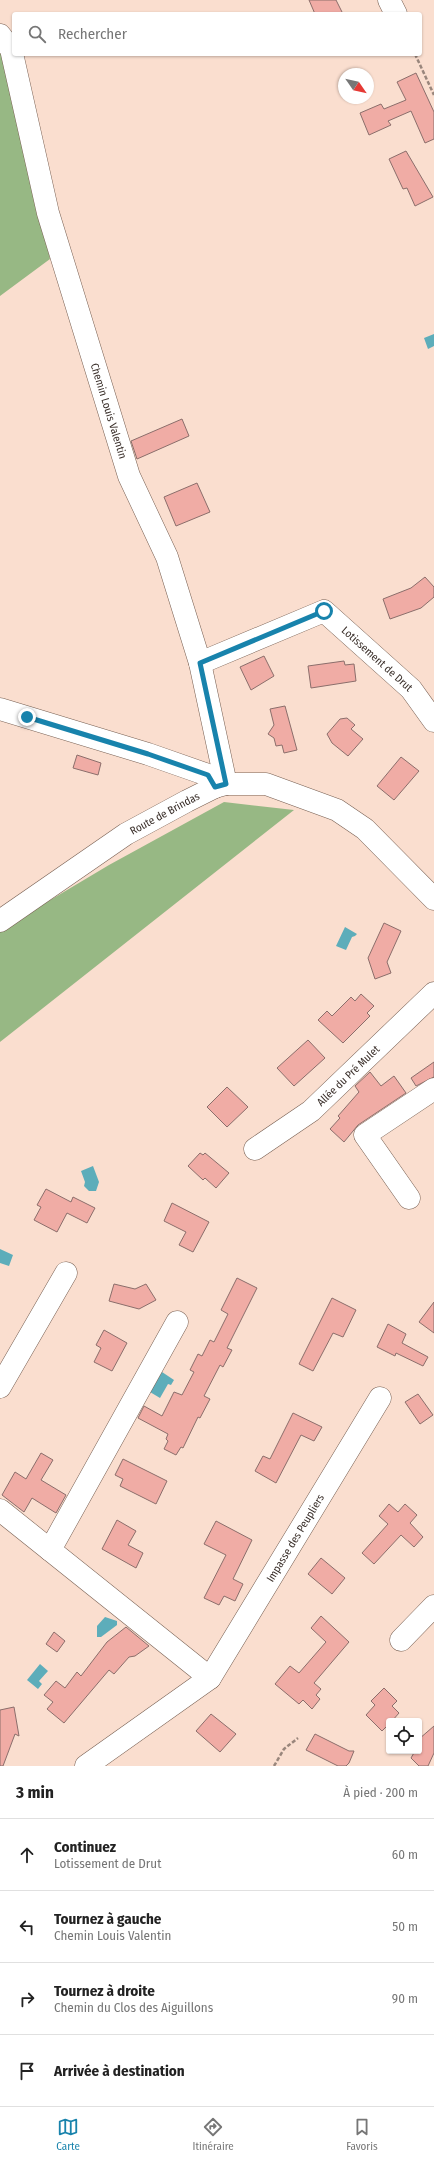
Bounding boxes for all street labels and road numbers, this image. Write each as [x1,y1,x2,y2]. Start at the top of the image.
street label: Chemin Louis Valentin [88,362,129,460]
street label: Lotissement de Drut [339,624,415,695]
street label: Route de Brindas [128,790,202,838]
street label: Allée du Pré Mulet [314,1043,383,1109]
street label: Impasse des Peupliers [264,1492,327,1584]

